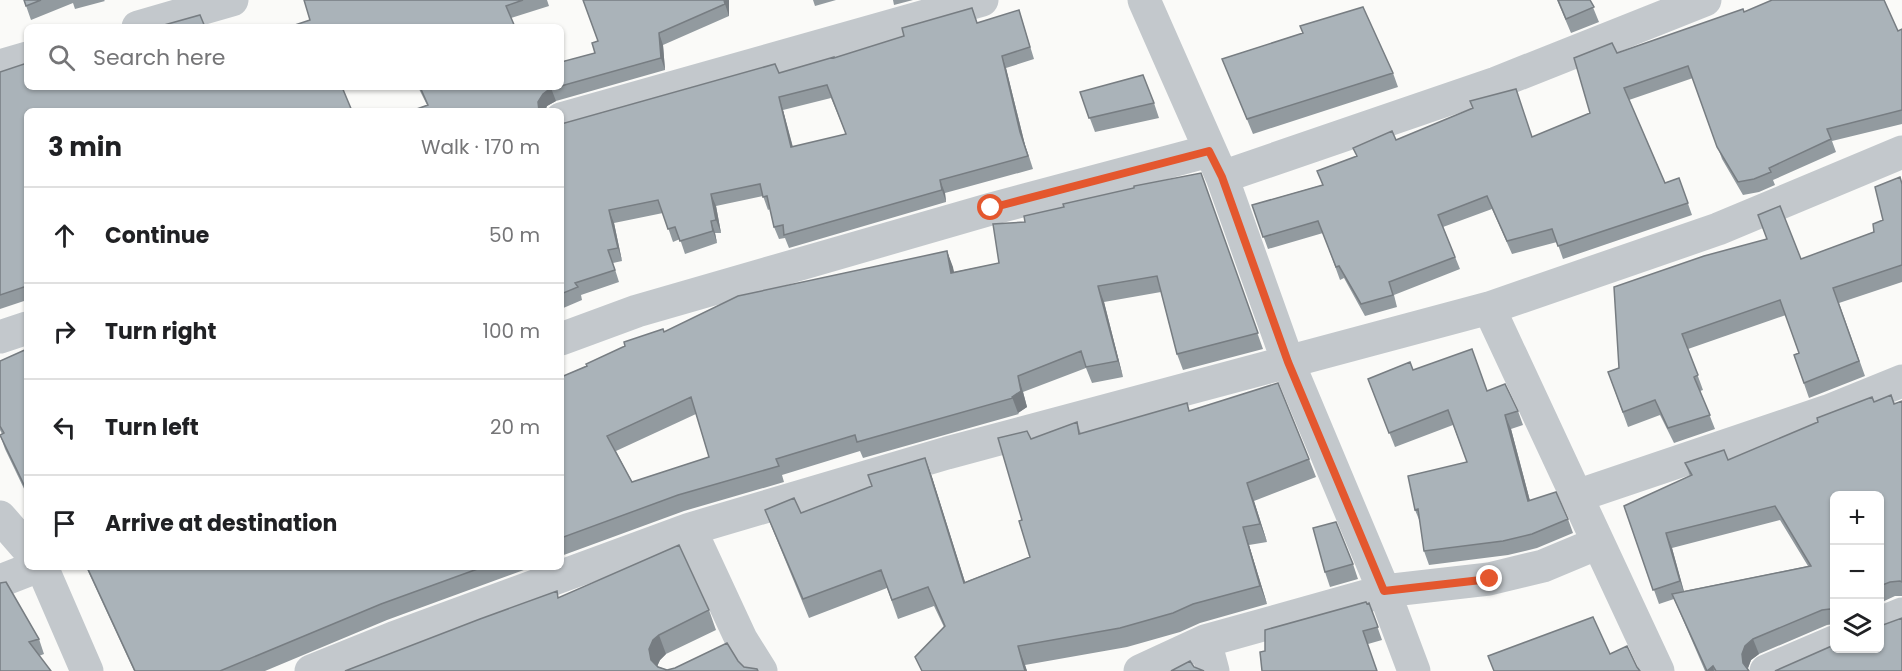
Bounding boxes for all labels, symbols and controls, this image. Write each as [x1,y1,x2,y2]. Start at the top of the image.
search box [24,24,564,90]
icon: search [45,41,78,74]
text: Search here [93,42,226,73]
text: 3 min [48,129,122,165]
text: Walk · 170 m [421,133,540,161]
route start [977,194,1003,220]
icon: ahead [48,219,81,252]
text: Continue [105,220,209,251]
text: 50 m [489,221,540,249]
icon: right [48,315,81,348]
text: Turn right [105,316,216,347]
text: 100 m [483,317,540,345]
icon: left [48,411,81,444]
text: Turn left [105,412,199,443]
text: 20 m [490,413,540,441]
map controls [1830,491,1884,653]
button: + [1830,491,1884,545]
icon: arrive [48,507,81,540]
text: Arrive at destination [105,508,337,539]
button: − [1830,545,1884,599]
route end [1476,565,1502,591]
button: layers [1830,599,1884,653]

